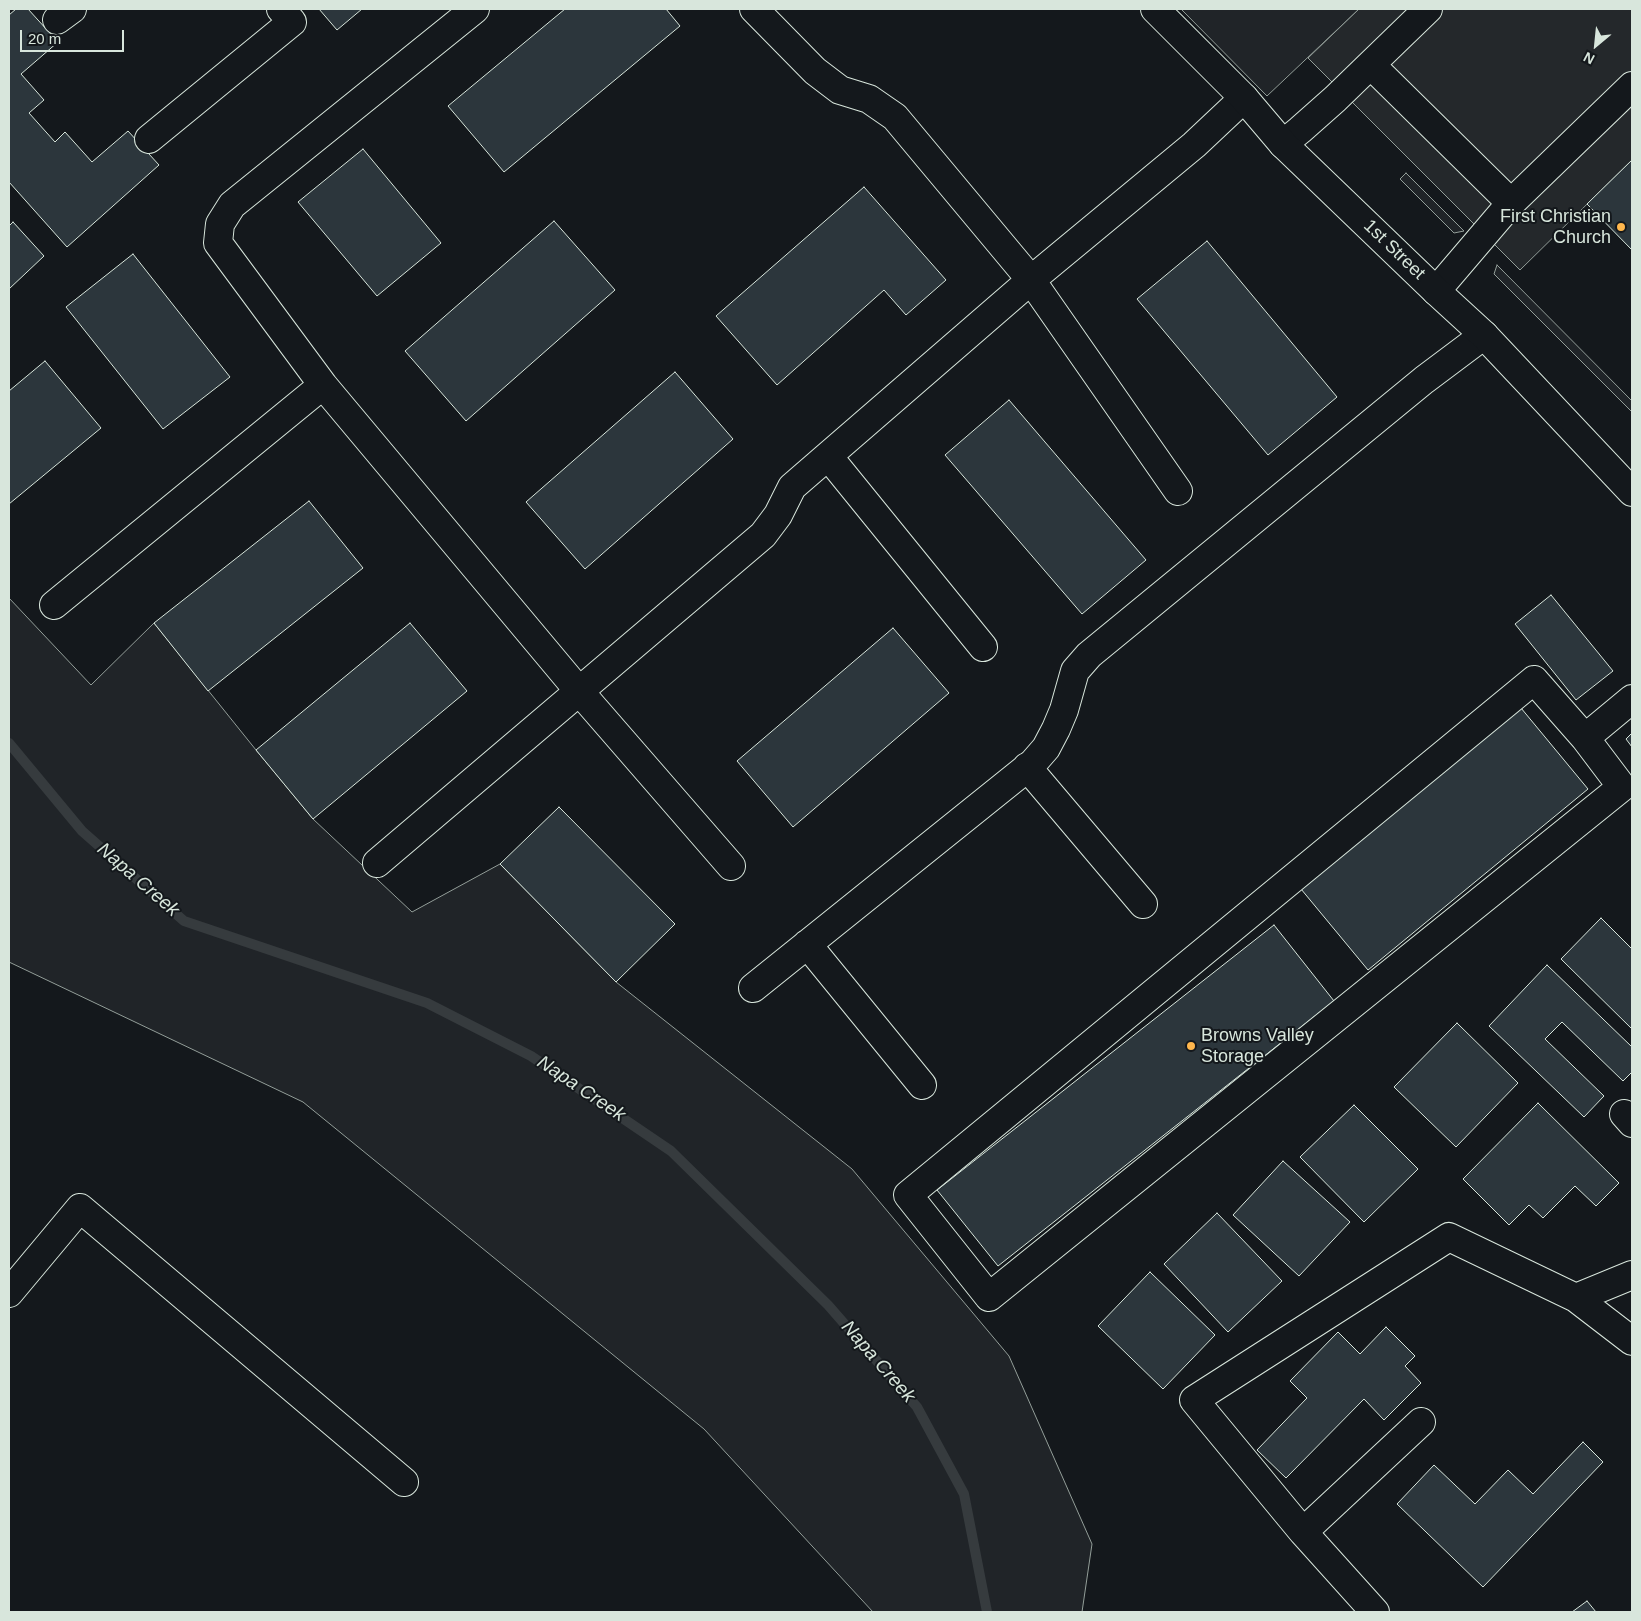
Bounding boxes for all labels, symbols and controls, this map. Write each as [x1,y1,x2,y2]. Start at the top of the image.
scale bar [22,20,126,52]
north arrow [1571,20,1621,70]
text: 20 m [28,30,61,47]
text: N [1581,49,1597,68]
place label: First Christian Church [1500,206,1611,248]
street label: 1st Street [1359,215,1429,285]
marker: First Christian Church [1615,221,1627,233]
water label: Napa Creek [92,838,184,922]
place label: Browns Valley Storage [1201,1025,1314,1068]
marker: Browns Valley Storage [1185,1040,1197,1052]
water label: Napa Creek [533,1051,629,1127]
water label: Napa Creek [836,1316,920,1408]

